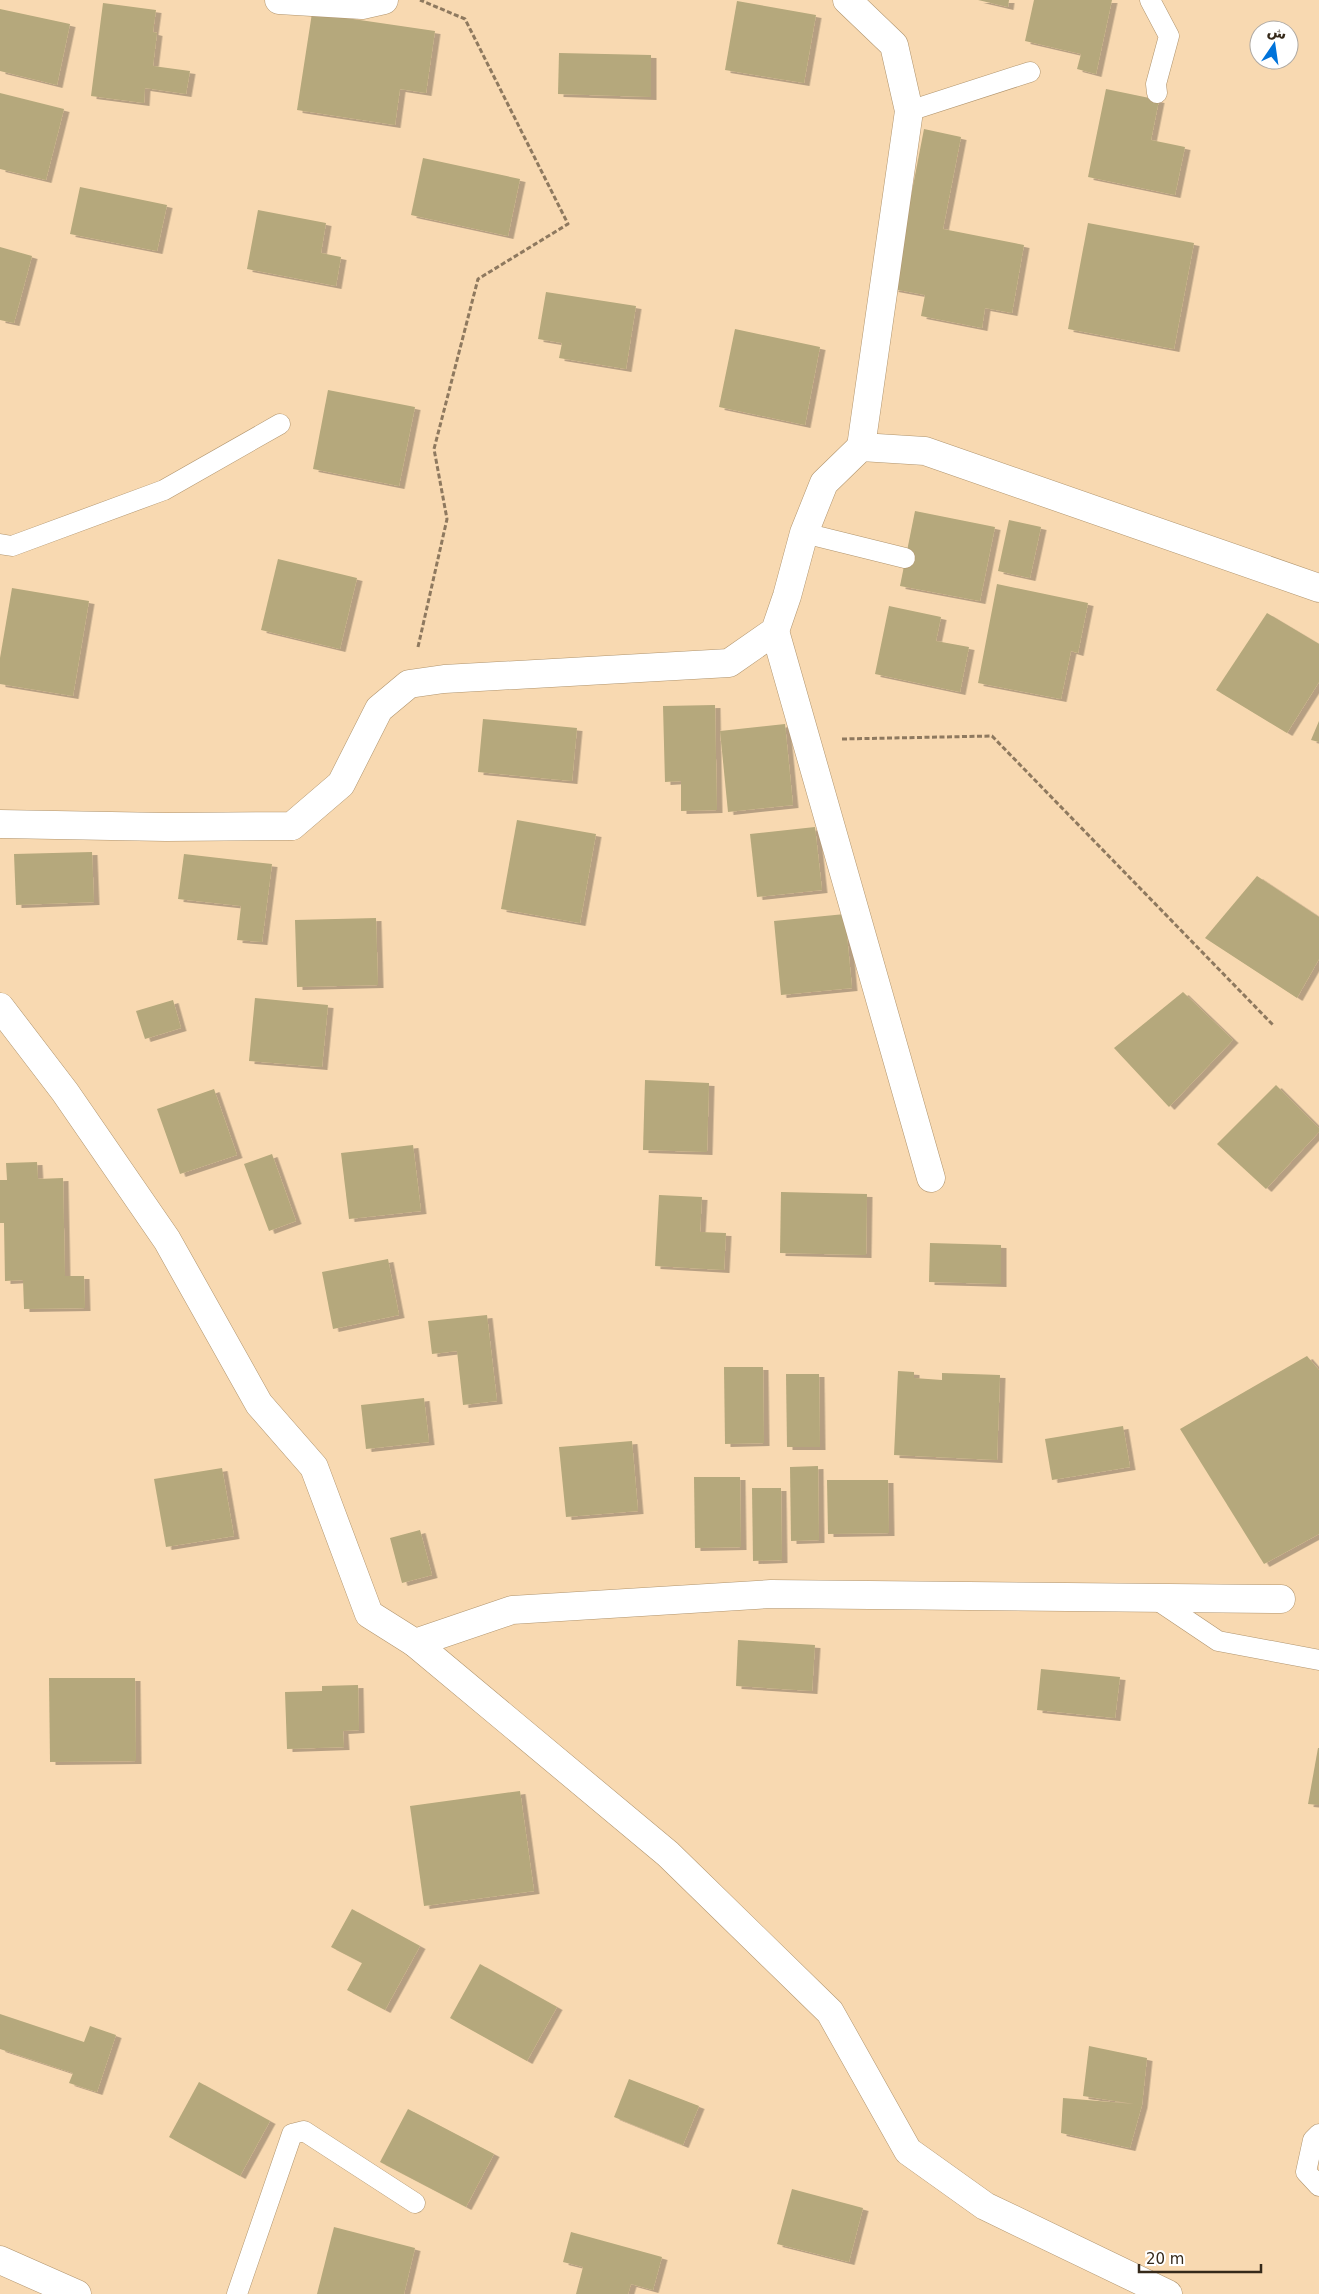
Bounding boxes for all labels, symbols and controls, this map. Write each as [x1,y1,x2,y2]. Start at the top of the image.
north arrow [1249,20,1299,70]
text: ش [1266,22,1288,42]
scale bar [1139,2242,1262,2274]
text: 20 m [1146,2250,1184,2268]

